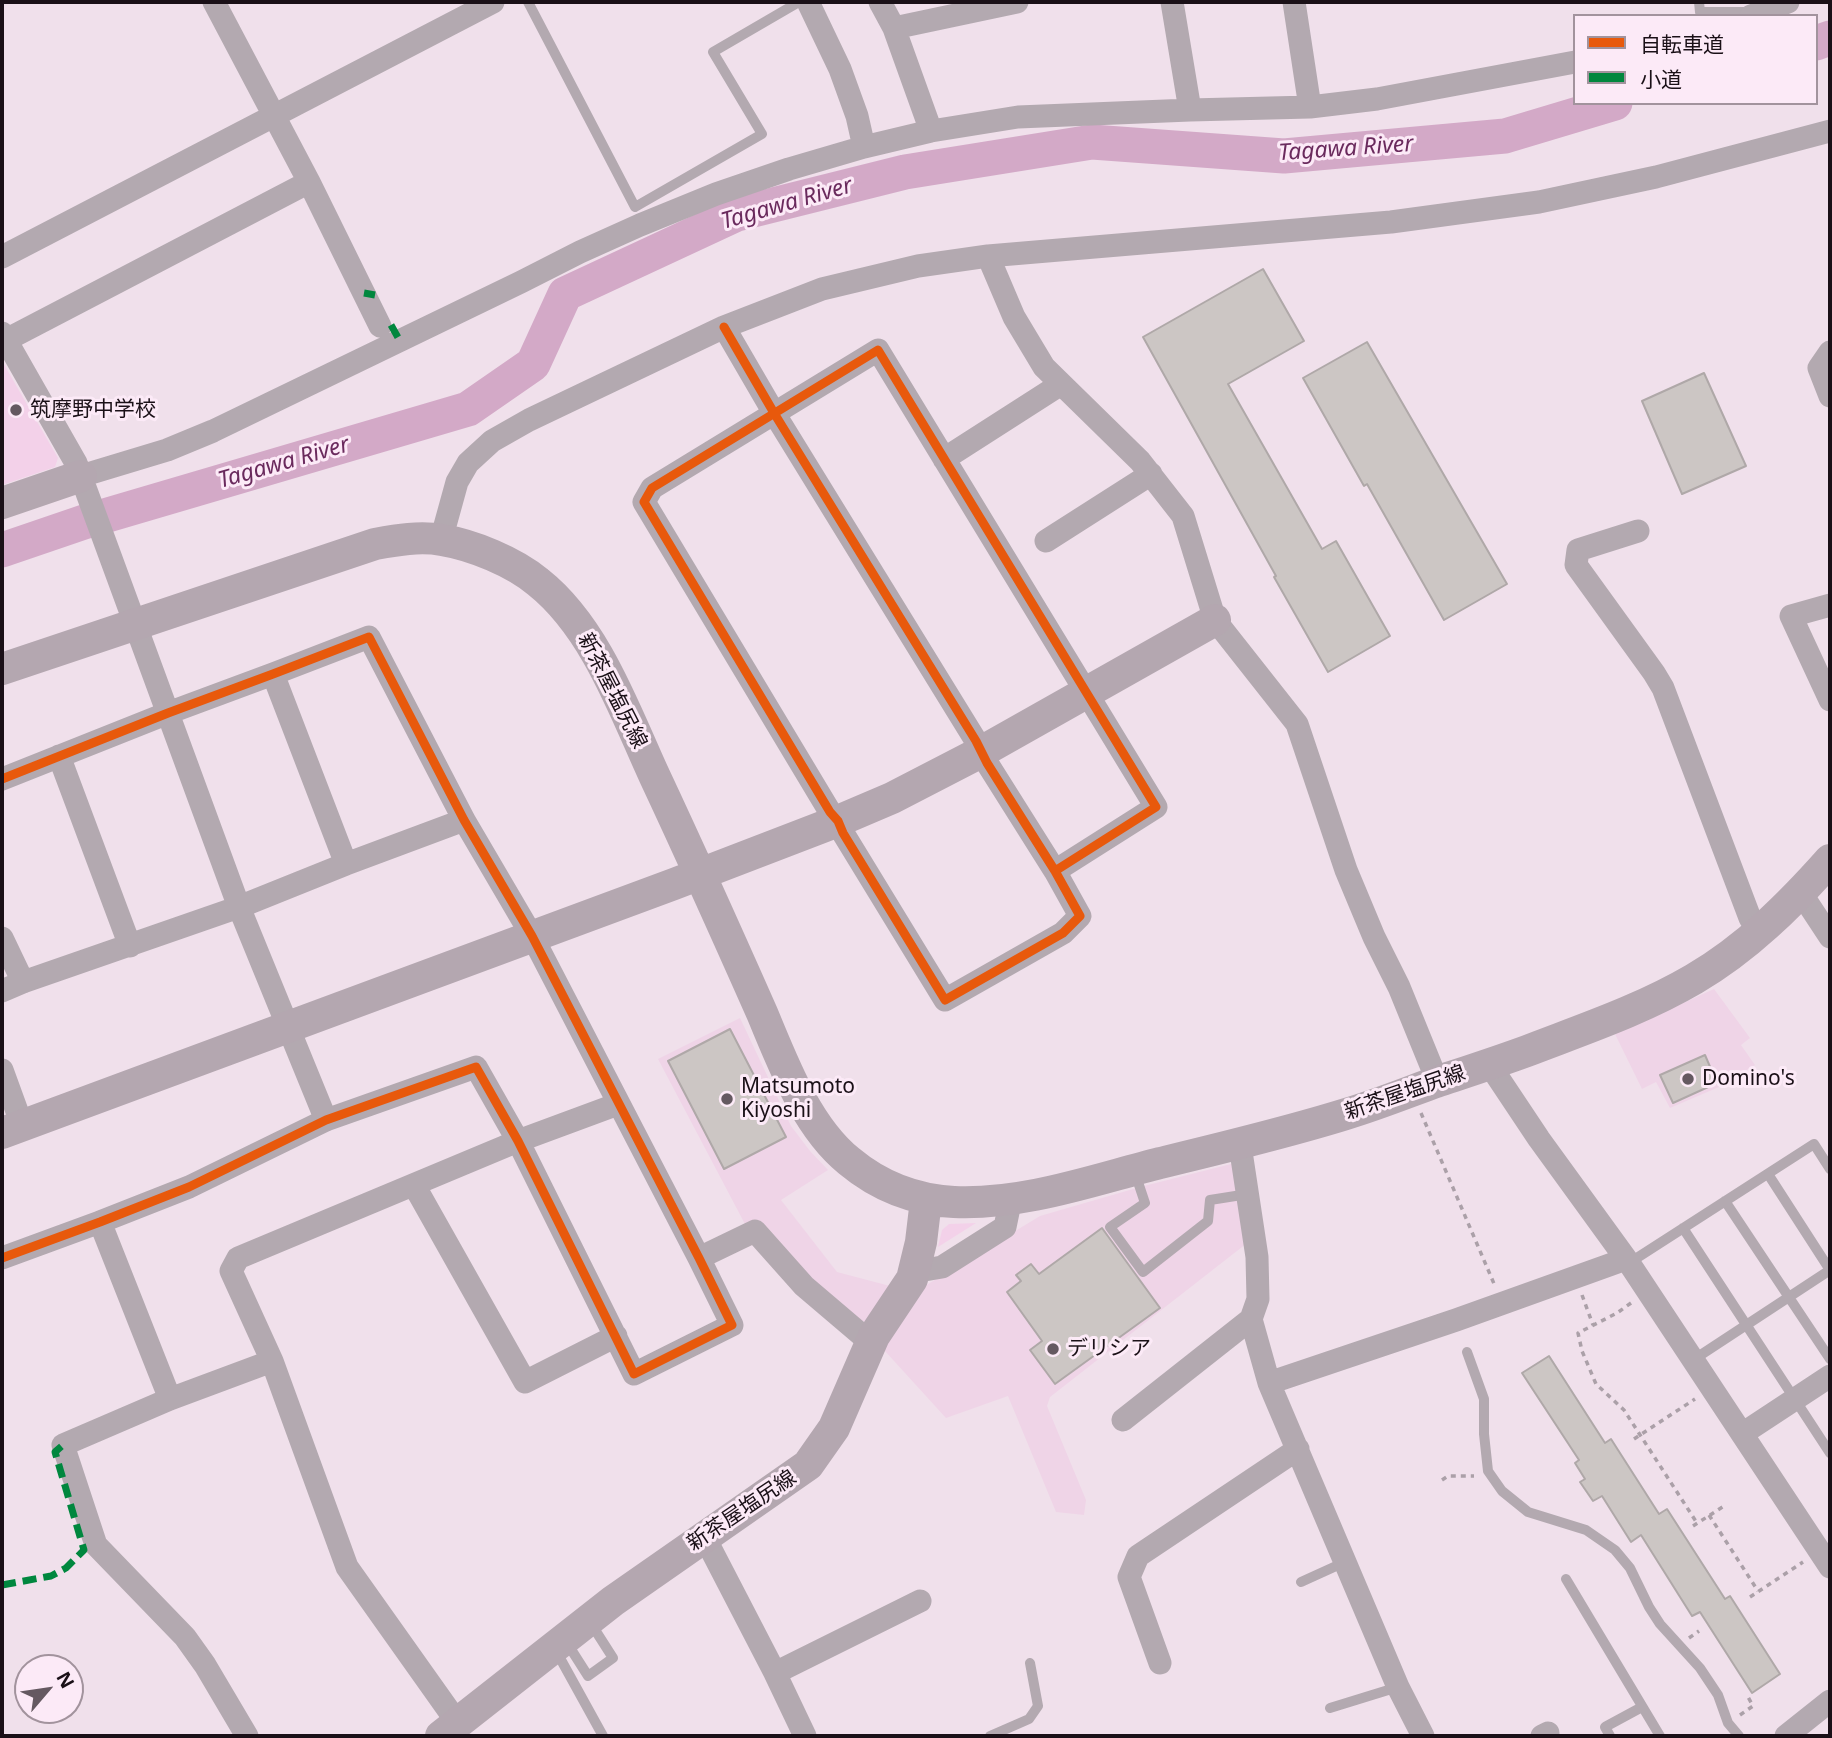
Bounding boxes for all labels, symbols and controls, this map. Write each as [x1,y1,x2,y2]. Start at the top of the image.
legend [1573,14,1818,105]
text: 自転車道 [1640,30,1724,58]
text: 小道 [1640,65,1682,93]
water label: Tagawa River [1278,131,1414,167]
water label: Tagawa River [718,172,856,236]
place label: 筑摩野中学校 [30,397,156,423]
marker: 筑摩野中学校 [8,402,24,418]
water label: Tagawa River [215,431,353,495]
street label: 新茶屋塩尻線 [572,629,652,753]
street label: 新茶屋塩尻線 [1341,1061,1469,1125]
place label: Domino's [1702,1066,1795,1092]
marker: Domino's [1680,1071,1696,1087]
place label: Matsumoto Kiyoshi [741,1074,855,1124]
marker: Matsumoto Kiyoshi [719,1091,735,1107]
place label: デリシア [1067,1336,1151,1362]
marker: デリシア [1045,1341,1061,1357]
street label: 新茶屋塩尻線 [683,1465,801,1557]
north arrow [14,1654,84,1724]
text: N [50,1667,81,1693]

